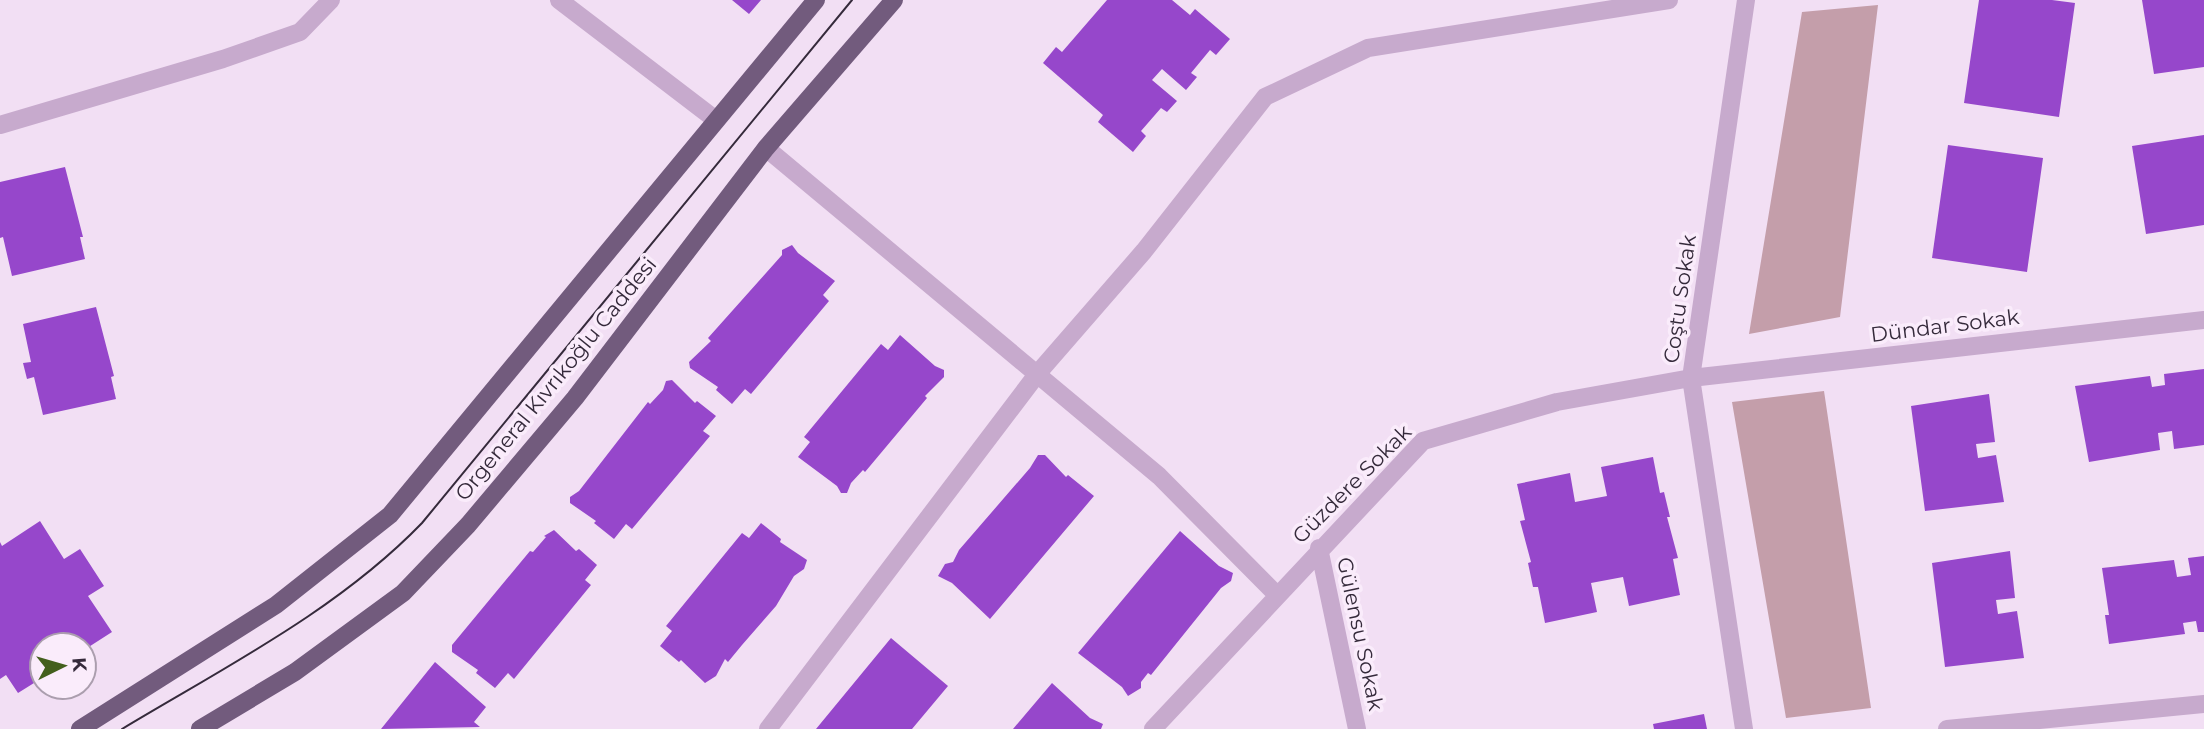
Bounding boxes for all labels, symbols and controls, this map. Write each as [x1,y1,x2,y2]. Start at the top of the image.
street label: Coştu Sokak [1658,233,1701,365]
street label: Orgeneral Kıvrıkoğlu Caddesi [450,252,661,505]
street label: Dündar Sokak [1869,304,2021,347]
street label: Güzdere Sokak [1287,419,1416,548]
street label: Gülensu Sokak [1332,555,1389,713]
north arrow [28,631,98,701]
text: K [67,657,92,674]

